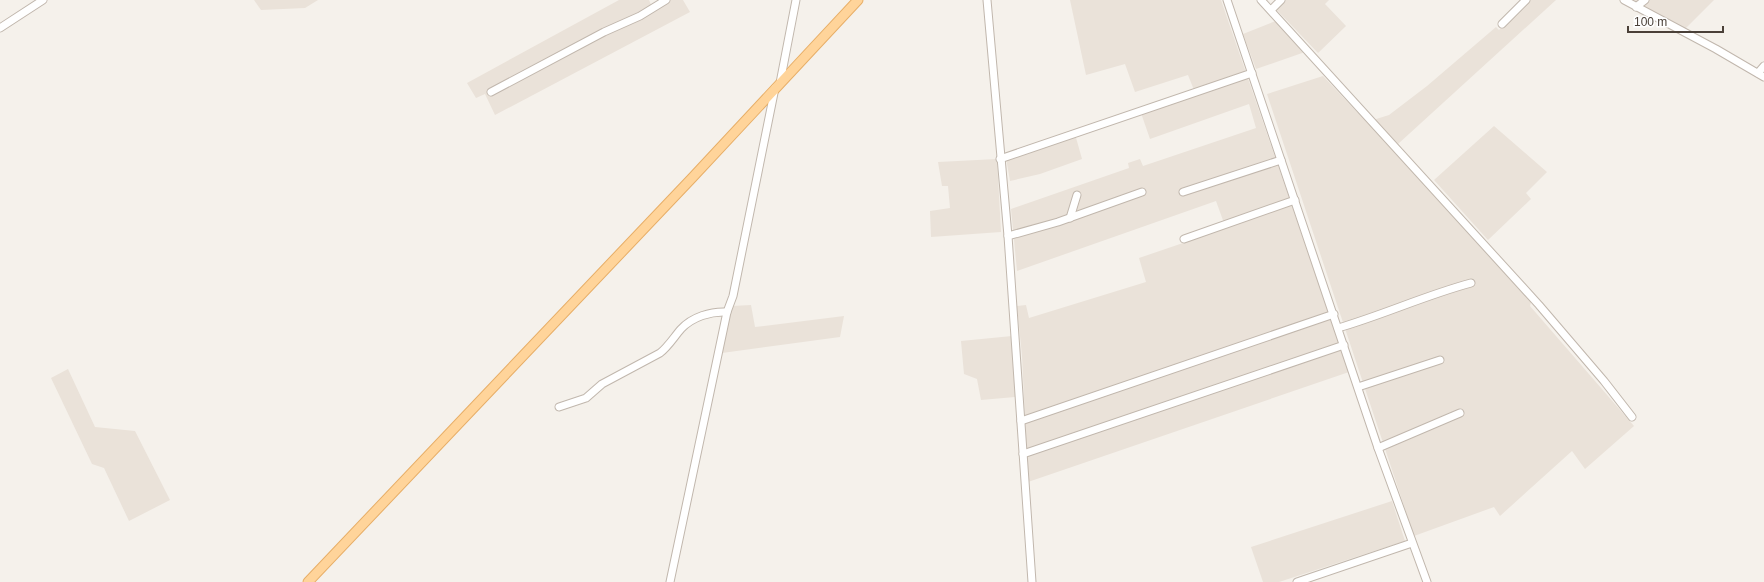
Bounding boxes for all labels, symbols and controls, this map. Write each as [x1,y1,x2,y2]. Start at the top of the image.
scale bar [1628,8,1723,34]
text: 100 m [1634,15,1667,29]

